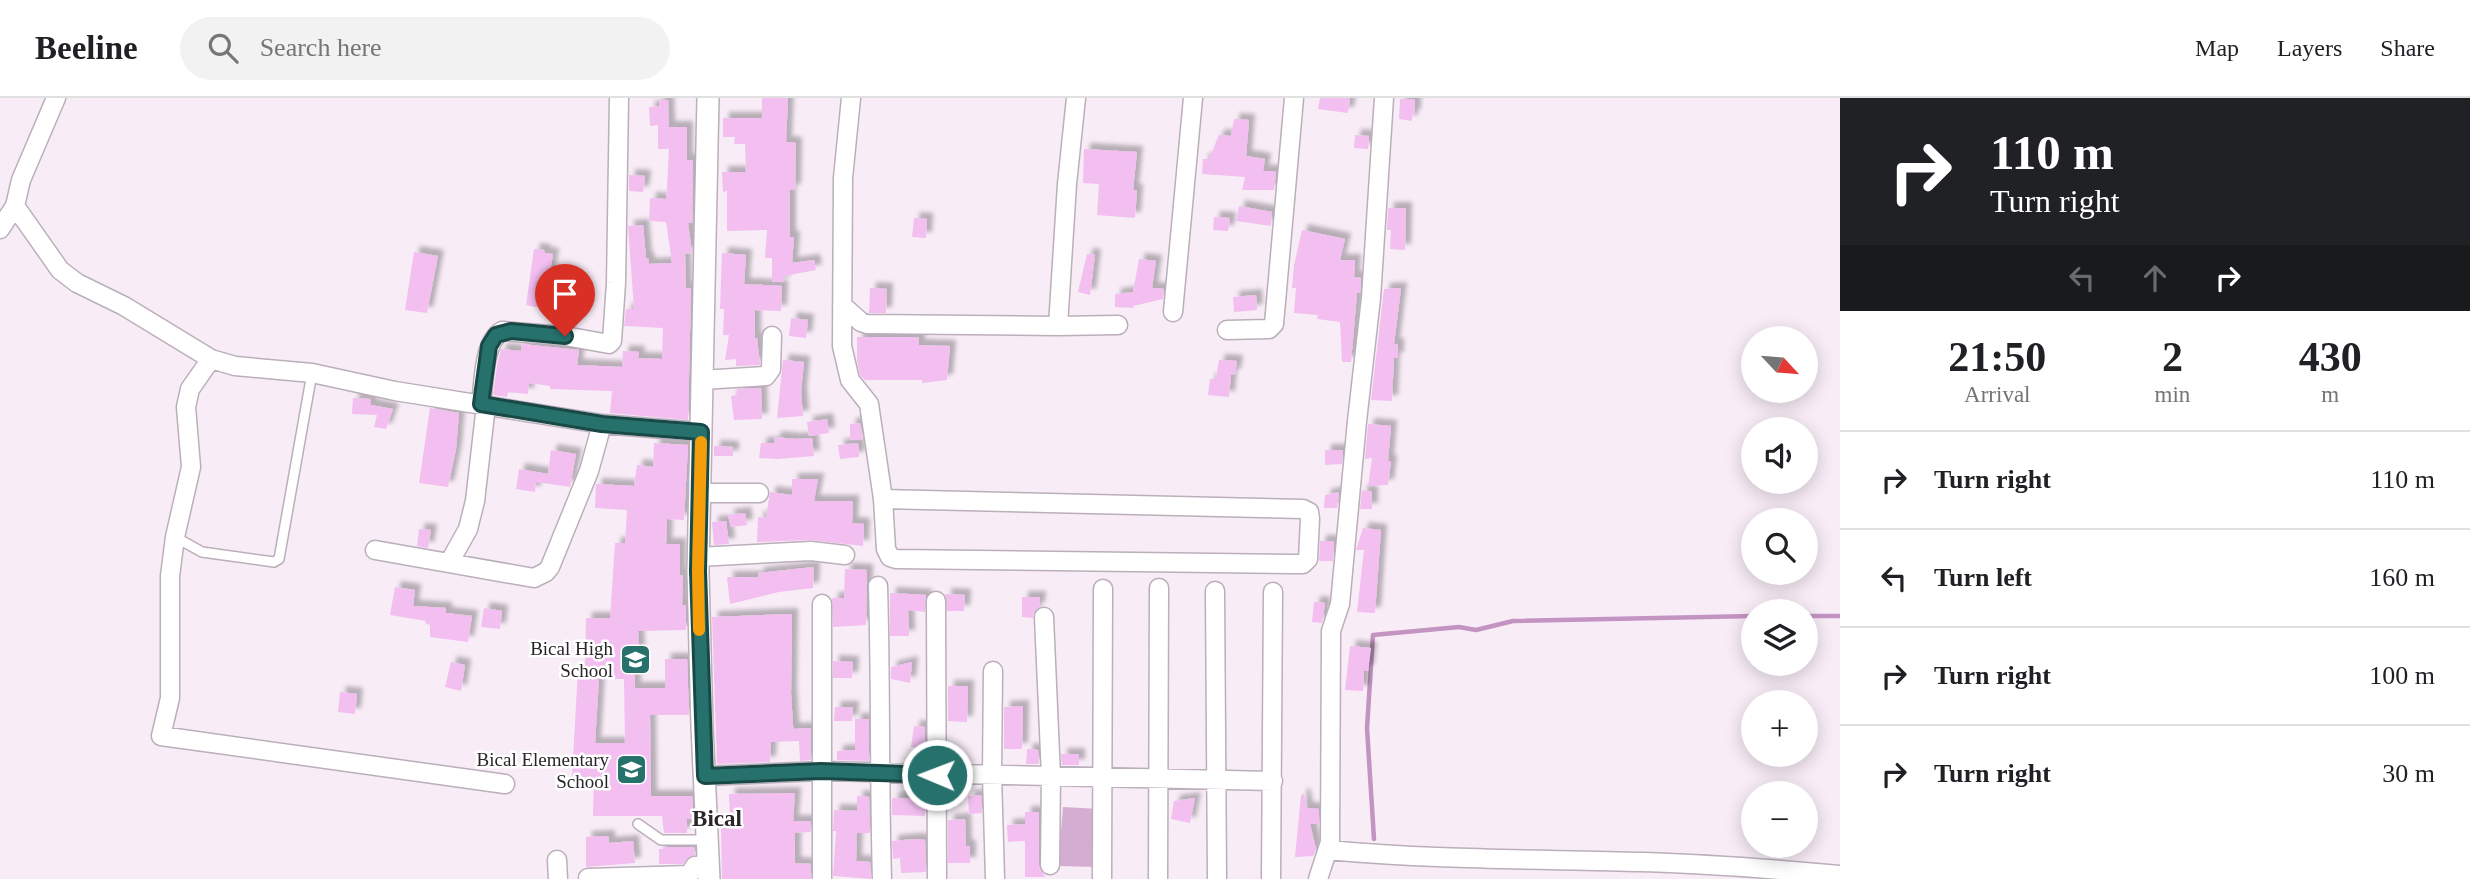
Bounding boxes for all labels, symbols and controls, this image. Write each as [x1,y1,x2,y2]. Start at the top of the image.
search box [180,17,670,80]
icon: search [204,29,242,67]
text: Beeline [35,30,138,66]
text: Search here [260,33,382,62]
text: Map [2195,35,2239,61]
text: Layers [2277,35,2342,61]
text: Share [2380,35,2435,61]
text: 110 m [1990,125,2114,180]
icon: right [1875,126,1966,217]
text: Turn right [1990,183,2120,219]
icon: left [2063,259,2101,297]
icon: ahead [2136,259,2174,297]
icon: right [2209,259,2247,297]
pin [535,264,595,336]
icon: arrive [546,275,584,313]
north arrow [1741,326,1818,402]
map controls [1741,326,1818,858]
text: 21:50 [1948,334,2046,380]
text: 2 [2162,334,2183,380]
text: 430 [2299,334,2362,380]
text: Arrival [1964,382,2031,407]
text: min [2155,382,2190,407]
text: m [2321,382,2339,407]
button: sound [1741,417,1818,494]
icon: right [1875,461,1913,499]
text: Turn right [1934,465,2051,494]
text: 110 m [2370,465,2435,494]
button: search [1741,508,1818,585]
icon: left [1875,559,1913,597]
text: Turn left [1934,563,2032,592]
text: 160 m [2369,563,2435,592]
button: layers [1741,599,1818,676]
place label: Bical High School [530,638,613,681]
school or university icon: Bical High School [619,642,653,676]
icon: right [1875,657,1913,695]
text: Turn right [1934,661,2051,690]
text: 100 m [2369,661,2435,690]
button: + [1741,690,1818,767]
position arrow [900,738,974,812]
place label: Bical Elementary School [477,749,609,792]
school or university icon: Bical Elementary School [615,753,649,787]
icon: right [1875,755,1913,793]
text: Turn right [1934,759,2051,788]
text: 30 m [2382,759,2435,788]
button: − [1741,781,1818,858]
district label: Bical [692,806,742,831]

